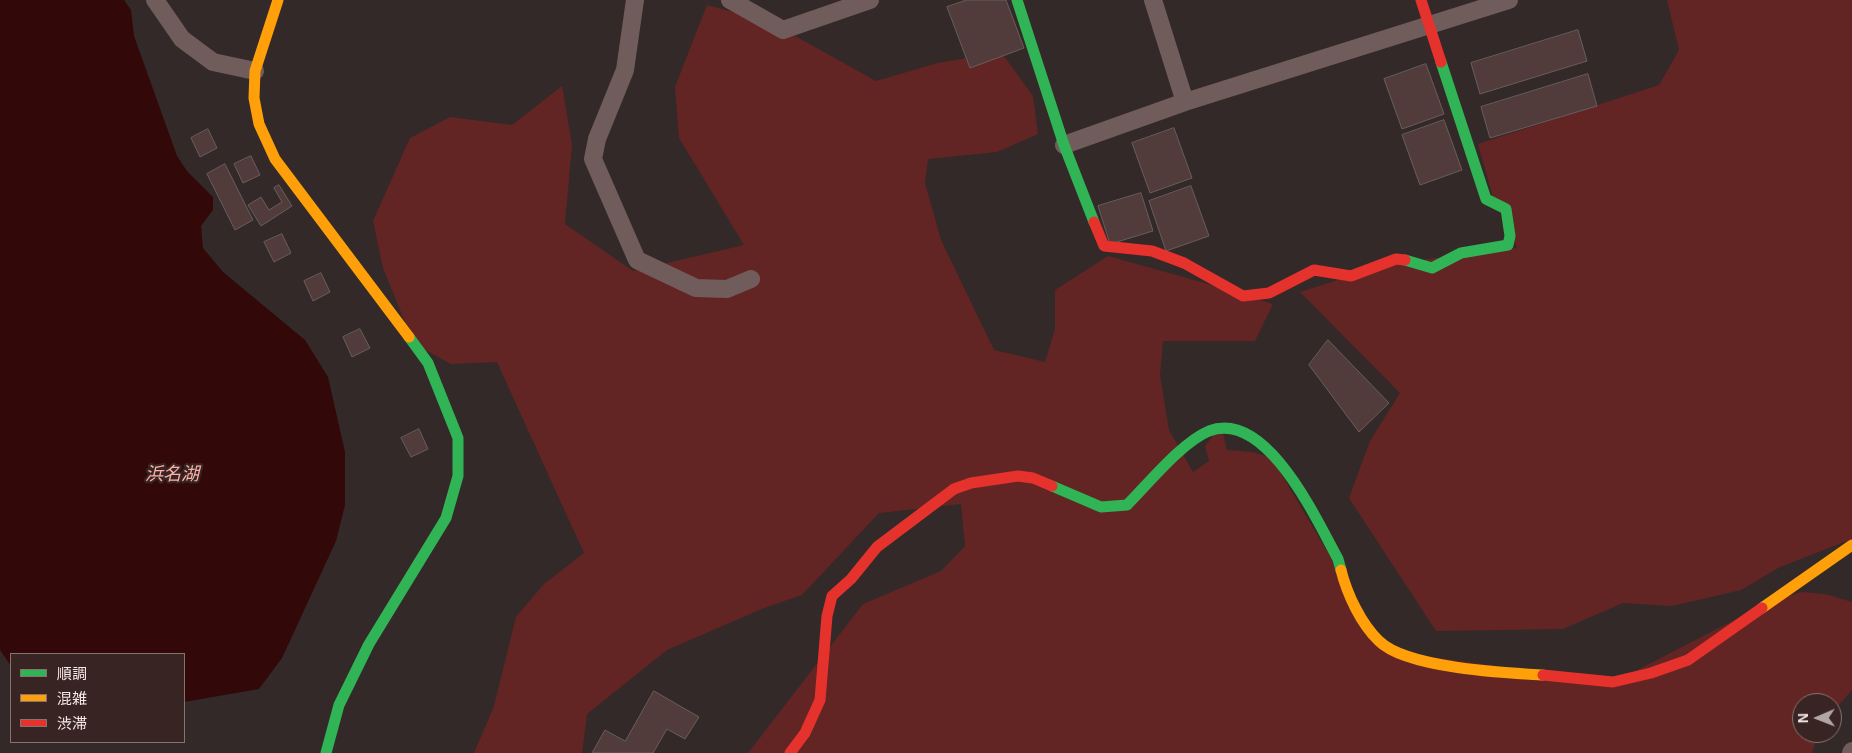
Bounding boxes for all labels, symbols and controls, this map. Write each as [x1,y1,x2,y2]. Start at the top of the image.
water label: 浜名湖 [145,464,199,486]
legend [10,653,185,743]
text: 順調 [57,665,87,682]
text: 混雑 [57,690,87,707]
north arrow [1792,693,1842,743]
text: N [1795,713,1811,723]
text: 渋滞 [57,715,87,732]

